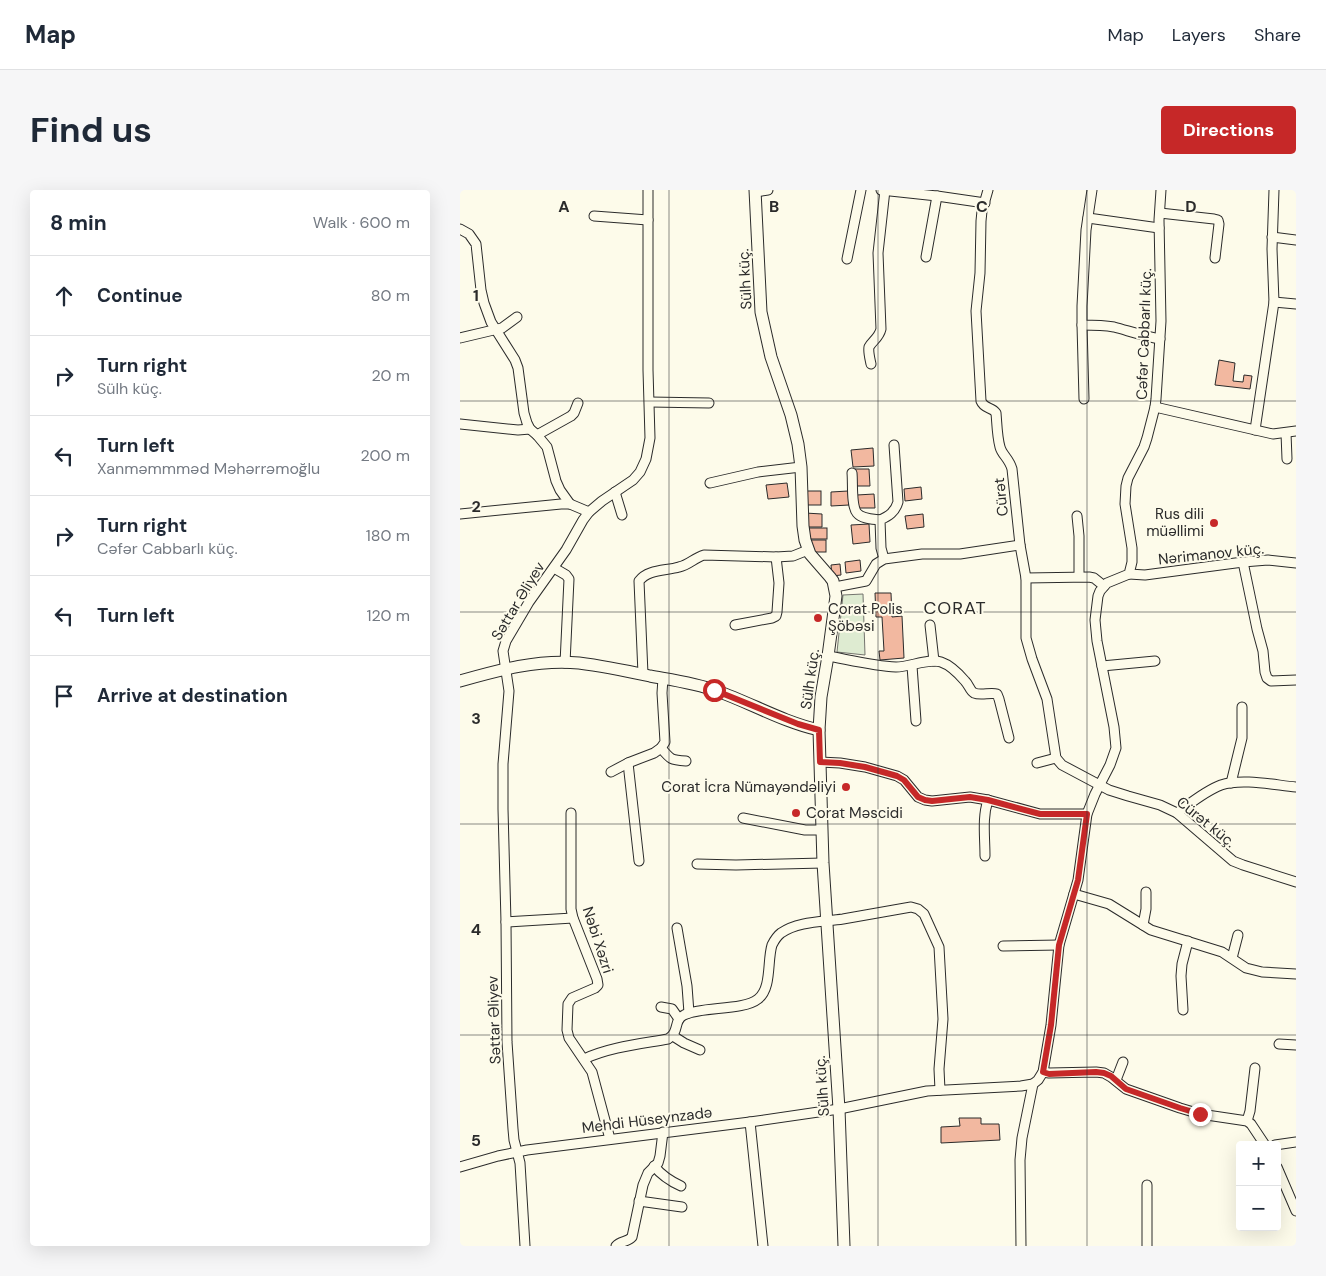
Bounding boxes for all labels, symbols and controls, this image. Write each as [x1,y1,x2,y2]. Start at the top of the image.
text: Map [25,19,76,50]
text: Map [1108,23,1144,47]
text: Layers [1172,23,1226,47]
text: Share [1254,23,1301,47]
button: Directions [1161,106,1296,154]
text: Find us [30,107,152,153]
text: A [558,196,570,217]
text: B [769,196,779,217]
text: C [976,196,988,217]
text: D [1185,196,1197,217]
text: 8 min [50,209,107,237]
text: Walk · 600 m [313,212,410,233]
street label: Sülh küç. [733,248,757,310]
street label: Cəfər Cabbarlı küç. [1132,268,1156,400]
icon: ahead [50,282,78,310]
text: Continue [97,283,183,308]
text: 80 m [371,285,410,306]
text: 1 [473,285,479,306]
text: Turn right [97,353,187,378]
icon: right [50,362,78,390]
text: 20 m [371,365,410,386]
text: Sülh küç. [97,378,162,399]
text: Turn left [97,433,175,458]
icon: left [50,442,78,470]
text: 200 m [361,445,410,466]
text: Xanməmmməd Məhərrəmoğlu [97,458,320,479]
street label: Cürət [989,477,1013,517]
text: 2 [471,496,481,517]
place label: Rus dili müəllimi [1146,504,1204,541]
text: Turn right [97,513,187,538]
marker: Rus dili müəllimi [1208,517,1220,529]
icon: right [50,522,78,550]
text: 180 m [366,525,410,546]
text: Cəfər Cabbarlı küç. [97,538,238,559]
street label: Nərimanov küç. [1157,538,1265,570]
street label: Səttar Əliyev [487,558,549,644]
district label: CORAT [923,596,987,620]
place label: Corat Polis Şöbəsi [828,599,903,636]
icon: left [50,602,78,630]
text: Turn left [97,603,175,628]
text: 120 m [366,605,410,626]
marker: Corat Polis Şöbəsi [812,612,824,624]
street label: Sülh küç. [796,647,824,711]
route start [703,679,726,702]
icon: arrive [50,682,78,710]
text: Arrive at destination [97,683,288,708]
text: 3 [471,708,481,729]
place label: Corat İcra Nümayəndəliyi [661,777,836,797]
marker: Corat İcra Nümayəndəliyi [840,781,852,793]
street label: Cürət küç. [1172,792,1240,852]
place label: Corat Məscidi [806,803,903,823]
marker: Corat Məscidi [790,807,802,819]
street label: Nəbi Xəzri [578,904,618,976]
text: 4 [471,919,481,940]
street label: Səttar Əliyev [482,975,506,1064]
street label: Sülh küç. [810,1055,834,1117]
street label: Mehdi Hüseynzadə [581,1102,713,1138]
route end [1189,1103,1212,1126]
text: 5 [471,1130,481,1151]
map controls [1236,1141,1281,1231]
button: + [1236,1141,1281,1186]
button: − [1236,1186,1281,1231]

